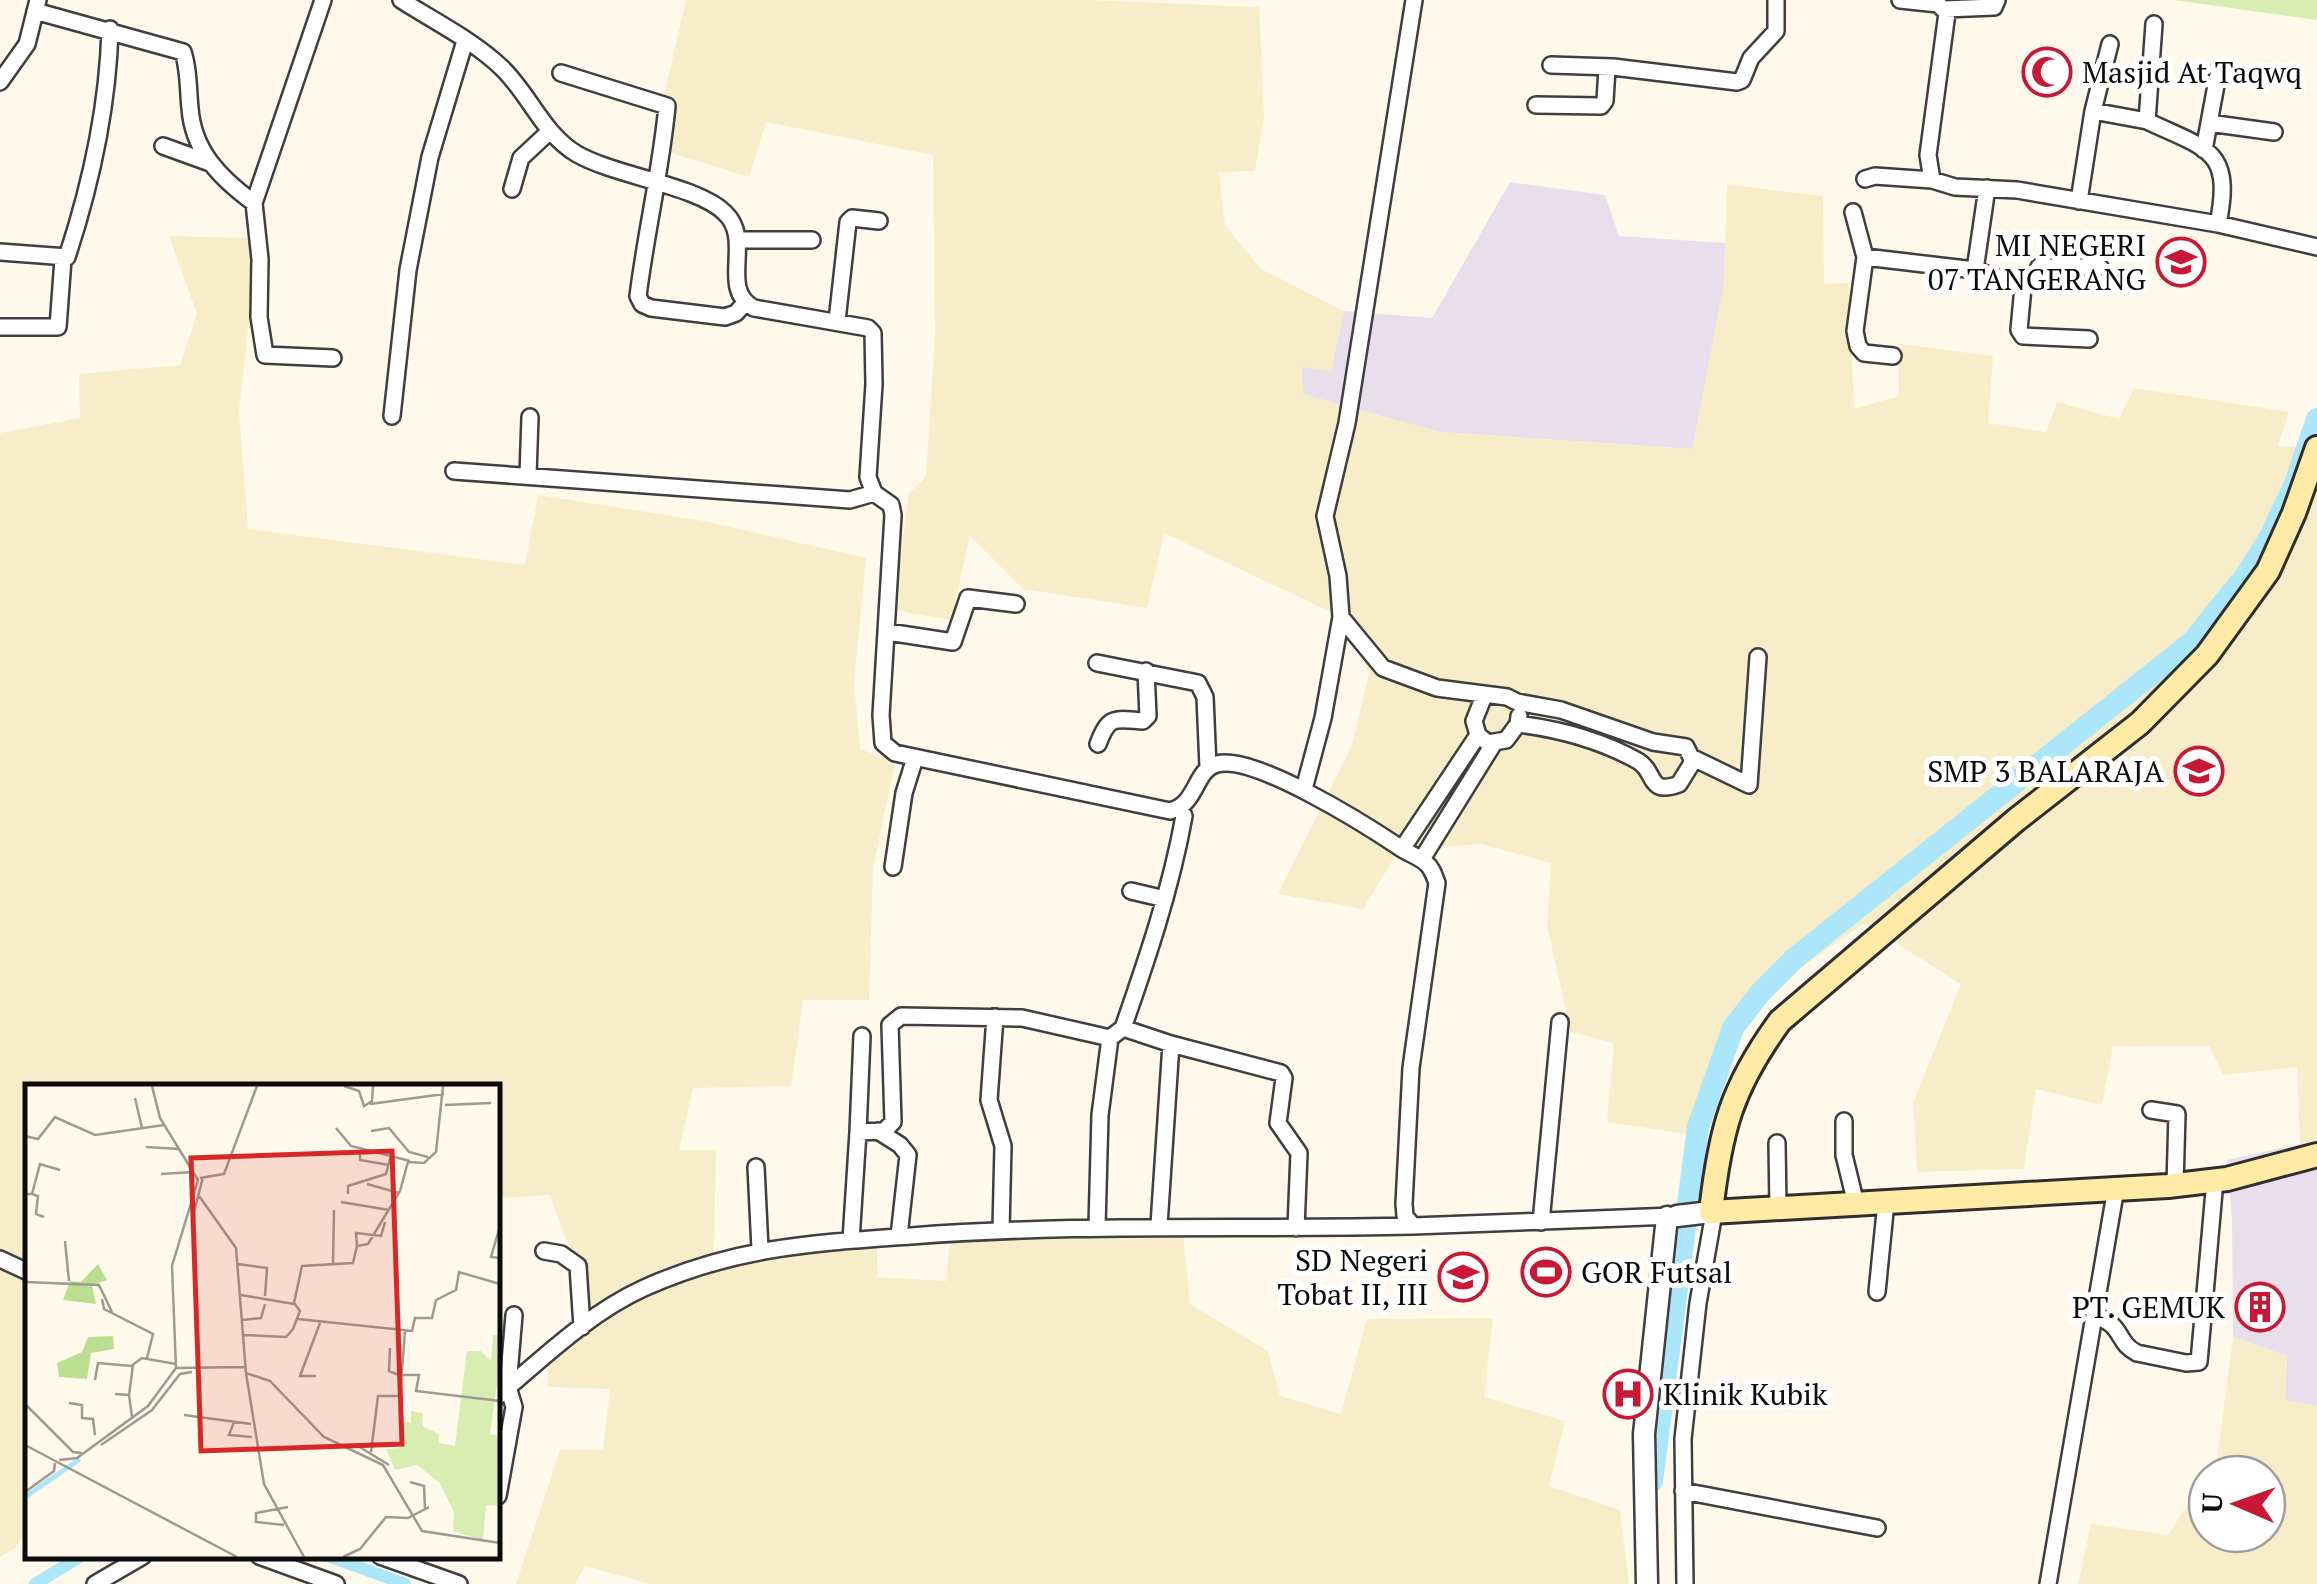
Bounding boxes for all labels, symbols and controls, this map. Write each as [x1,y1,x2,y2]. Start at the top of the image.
mosque icon: Masjid At Taqwq [2021,46,2073,98]
place label: Masjid At Taqwq [2082,52,2302,92]
place label: MI NEGERI 07 TANGERANG [1928,225,2146,299]
school or university icon: MI NEGERI 07 TANGERANG [2155,236,2207,288]
school or university icon: SMP 3 BALARAJA [2173,745,2225,797]
place label: SMP 3 BALARAJA [1927,751,2165,791]
inset map [25,1084,500,1559]
place label: SD Negeri Tobat II, III [1277,1240,1428,1314]
sports icon: GOR Futsal [1520,1246,1572,1298]
school or university icon: SD Negeri Tobat II, III [1437,1251,1489,1303]
place label: GOR Futsal [1581,1252,1732,1292]
building icon: PT. GEMUK [2234,1281,2286,1333]
place label: PT. GEMUK [2072,1287,2226,1327]
hospital icon: Klinik Kubik [1602,1368,1654,1420]
place label: Klinik Kubik [1663,1374,1828,1414]
north arrow [2187,1454,2287,1554]
text: U [2193,1492,2230,1514]

